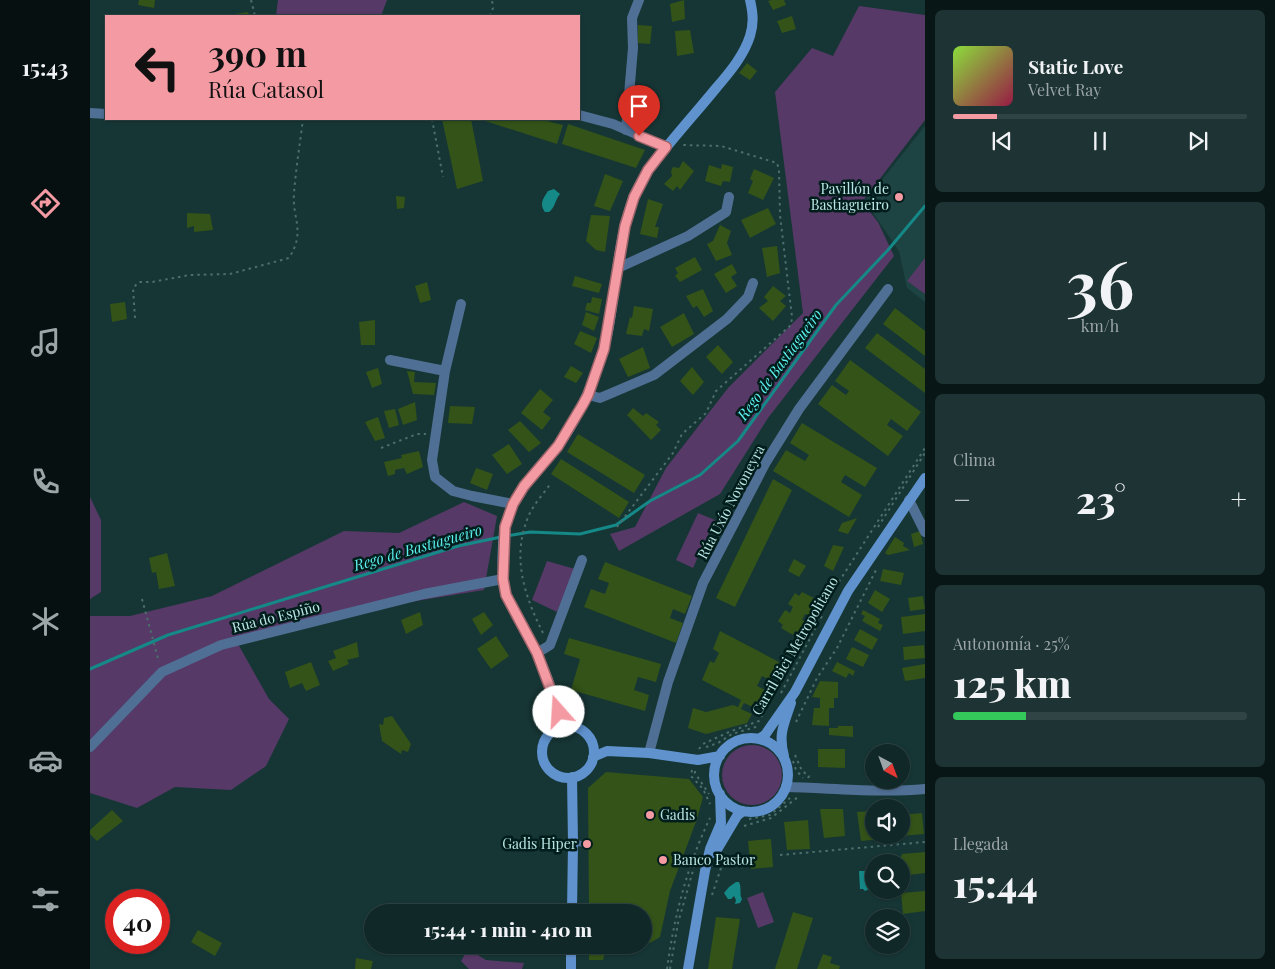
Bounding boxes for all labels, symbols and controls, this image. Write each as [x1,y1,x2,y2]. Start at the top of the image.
text: 390 m [208,29,307,76]
icon: left [125,35,190,100]
text: 15:43 [22,52,68,82]
text: Static Love [1028,53,1123,79]
text: Rúa Catasol [208,74,324,104]
text: Velvet Ray [1028,79,1101,100]
pin [618,85,660,136]
icon: arrive [625,92,653,120]
icon: previous [988,127,1016,155]
icon: pause [1086,127,1114,155]
icon: next [1184,127,1212,155]
place label: Pavillón de Bastiagueiro [811,179,889,214]
icon: directions [28,186,63,221]
marker: Pavillón de Bastiagueiro [893,191,905,203]
text: 36 [1066,239,1134,325]
water label: Rego de Bastiagueiro [732,305,826,425]
text: km/h [1081,315,1119,336]
icon: music [28,325,63,360]
street label: Rúa Uxío Novoneyra [692,441,769,562]
text: Clima [953,449,995,470]
icon: phone [28,464,63,499]
text: 23° [1076,473,1126,524]
text: − [953,480,971,517]
text: + [1231,480,1247,517]
water label: Rego de Bastiagueiro [350,519,484,575]
street label: Carril Bici Metropolitano [747,573,842,719]
street label: Rúa do Espiño [230,596,322,637]
icon: climate [28,604,63,639]
text: Autonomía · 25% [953,633,1070,654]
text: 125 km [953,657,1071,708]
position arrow [532,685,584,737]
icon: car [28,743,63,778]
north arrow [865,744,910,789]
map controls [865,744,910,954]
button: sound [865,799,910,844]
place label: Gadis [660,805,695,824]
marker: Gadis [644,809,656,821]
text: Llegada [953,833,1008,854]
place label: Gadis Hiper [502,834,578,853]
marker: Gadis Hiper [581,838,593,850]
place label: Banco Pastor [673,850,756,869]
marker: Banco Pastor [657,854,669,866]
button: search [865,854,910,899]
text: 15:44 [953,857,1038,908]
icon: filters [28,882,63,917]
speed limit sign: 40 [105,889,170,954]
button: layers [865,909,910,954]
text: 15:44 · 1 min · 410 m [424,916,592,942]

